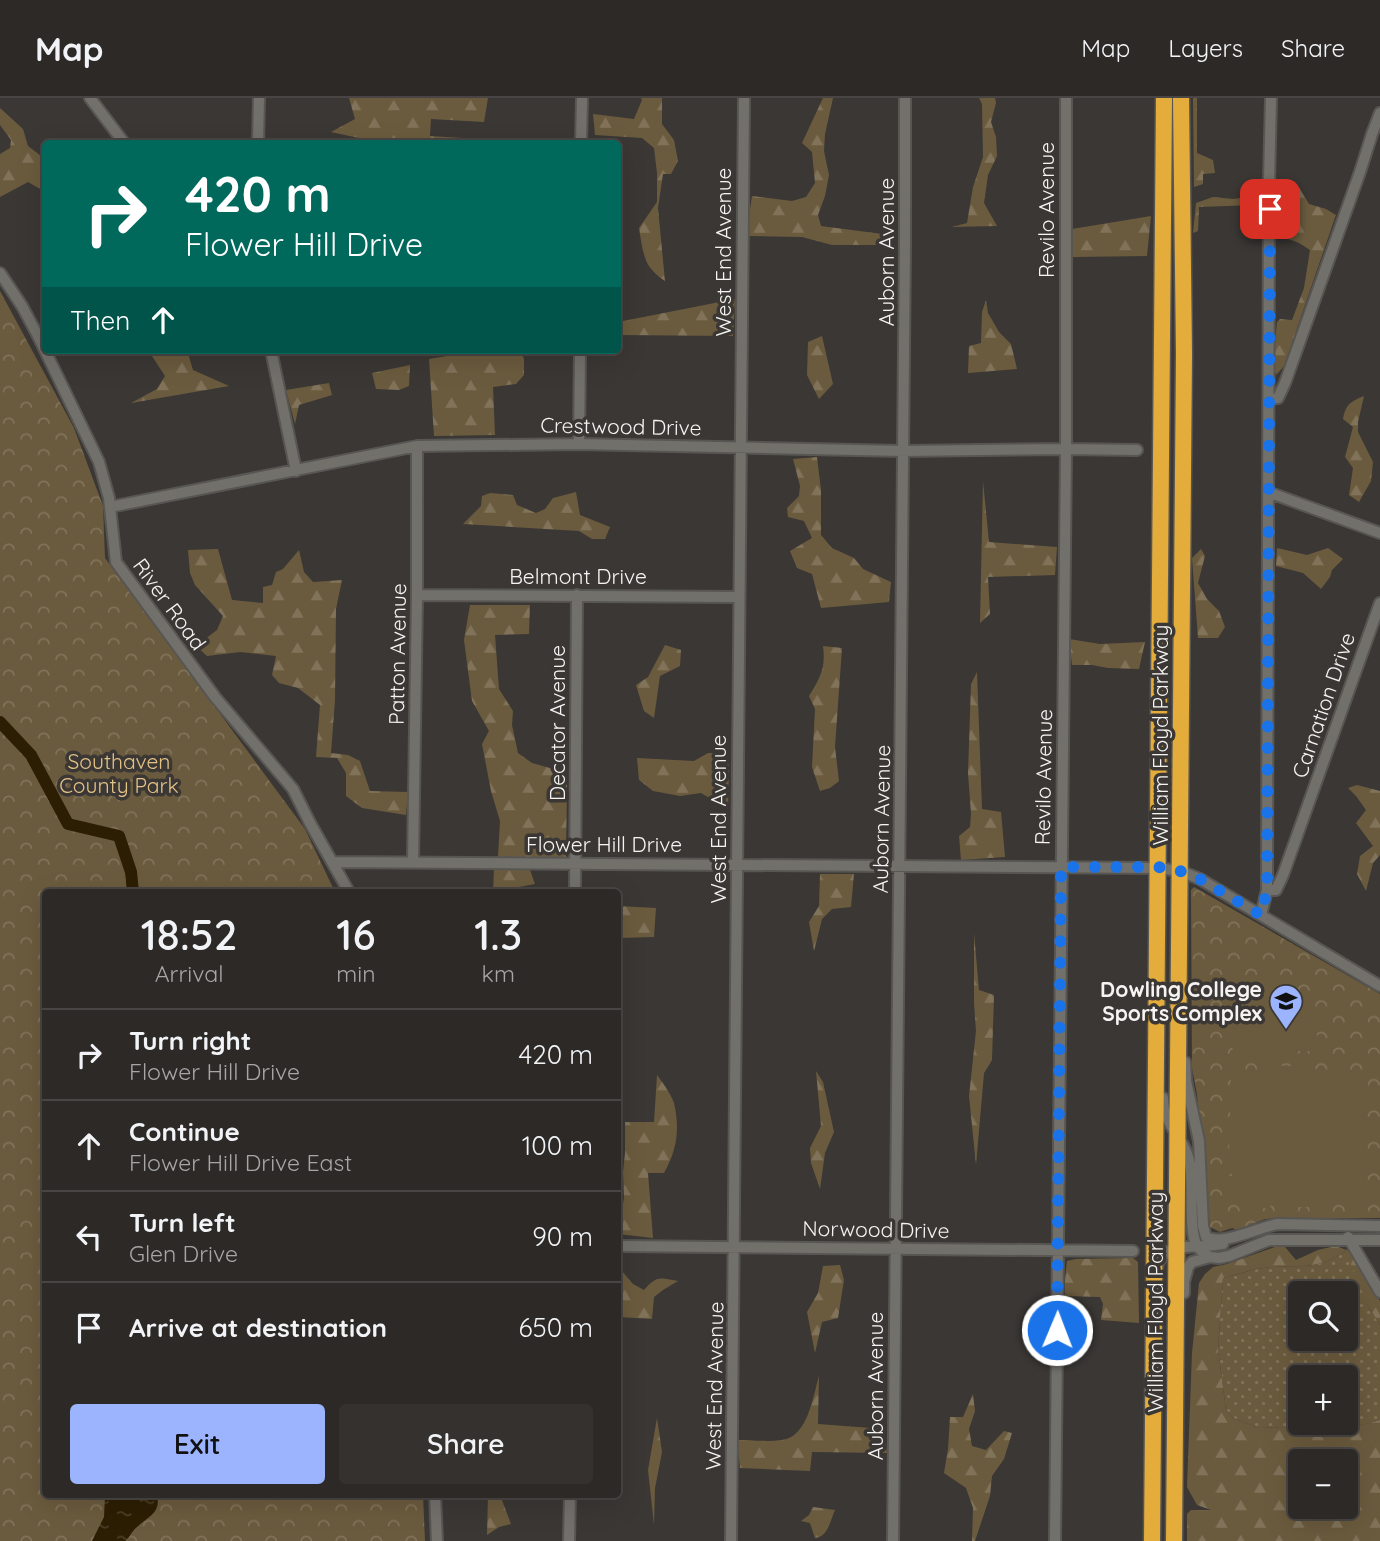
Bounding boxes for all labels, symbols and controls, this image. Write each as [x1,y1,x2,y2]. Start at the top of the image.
text: Map [35,28,103,69]
text: Map [1081,33,1130,63]
text: Layers [1168,33,1243,63]
text: Share [1281,33,1345,63]
street label: Revilo Avenue [1033,142,1059,278]
text: 420 m [185,163,331,224]
icon: right [70,168,161,259]
street label: West End Avenue [710,168,736,336]
street label: Auborn Avenue [873,178,899,326]
pin [1240,179,1300,239]
icon: arrive [1251,190,1289,228]
text: Flower Hill Drive [185,224,423,264]
icon: ahead [144,301,182,339]
text: Then [70,304,130,337]
street label: Crestwood Drive [540,412,702,440]
street label: River Road [128,553,212,655]
street label: Belmont Drive [509,563,647,589]
street label: Patton Avenue [383,583,411,725]
street label: William Floyd Parkway [1147,624,1173,846]
street label: Carnation Drive [1286,629,1360,781]
street label: Decator Avenue [544,645,570,801]
street label: Revilo Avenue [1029,709,1057,845]
street label: West End Avenue [705,735,731,903]
street label: Auborn Avenue [867,745,895,893]
park label: Southaven County Park [59,748,179,798]
street label: Flower Hill Drive [526,831,682,857]
text: 18:52 [141,908,237,961]
text: 16 [336,908,375,961]
text: 1.3 [474,908,522,961]
text: Arrival [155,959,224,988]
text: min [336,959,375,988]
text: km [482,959,515,988]
place label: Dowling College Sports Complex [1100,976,1262,1026]
school or university icon: Dowling College Sports Complex [1267,982,1305,1031]
text: Turn right [129,1024,251,1057]
icon: right [70,1036,108,1074]
text: 420 m [519,1038,593,1071]
text: Flower Hill Drive [129,1057,300,1086]
text: Continue [129,1115,240,1148]
icon: ahead [70,1127,108,1165]
text: 100 m [522,1129,593,1162]
text: Flower Hill Drive East [129,1148,352,1177]
street label: William Floyd Parkway [1142,1191,1168,1413]
text: Turn left [129,1206,236,1239]
street label: Norwood Drive [802,1215,950,1243]
icon: left [70,1218,108,1256]
text: 90 m [532,1220,593,1253]
text: Glen Drive [129,1239,238,1268]
map controls [1288,1281,1358,1519]
button: search [1288,1281,1358,1351]
position arrow [1020,1293,1094,1367]
street label: West End Avenue [700,1301,728,1471]
icon: arrive [70,1309,108,1347]
text: Arrive at destination [129,1311,387,1344]
text: 650 m [519,1311,593,1344]
street label: Auborn Avenue [862,1312,888,1460]
button: + [1288,1365,1358,1435]
button: Exit [70,1404,325,1484]
button: Share [339,1404,593,1484]
button: − [1288,1449,1358,1519]

